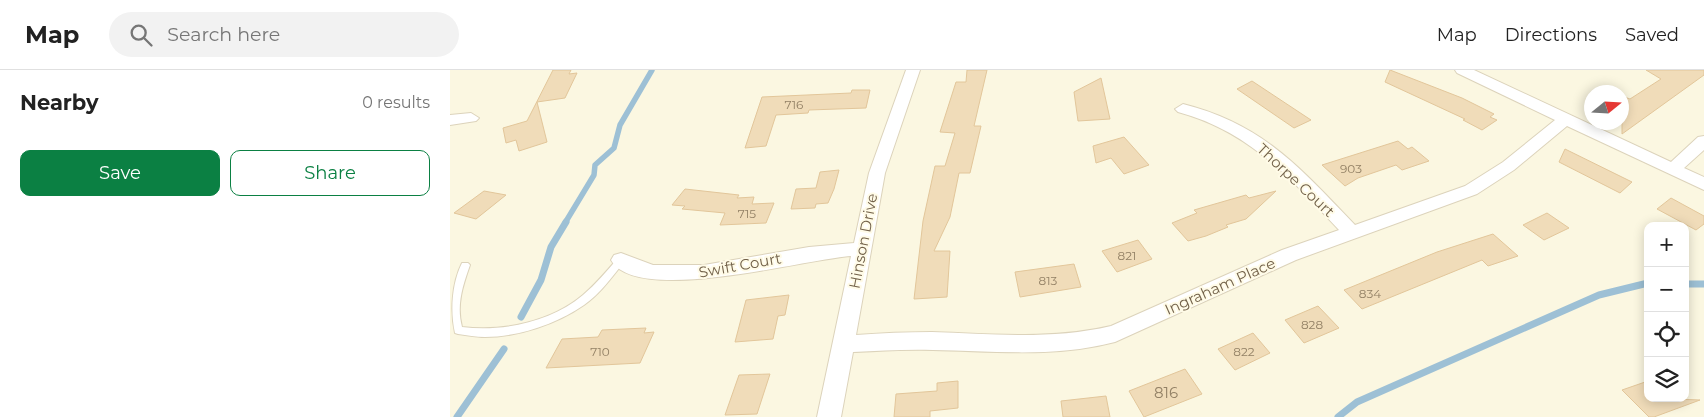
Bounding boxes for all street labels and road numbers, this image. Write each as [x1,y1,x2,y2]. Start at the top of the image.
street label: Thorpe Court [1253,139,1339,221]
street label: Hinson Drive [844,192,882,290]
street label: Swift Court [697,248,783,282]
street label: Ingraham Place [1162,253,1278,319]

